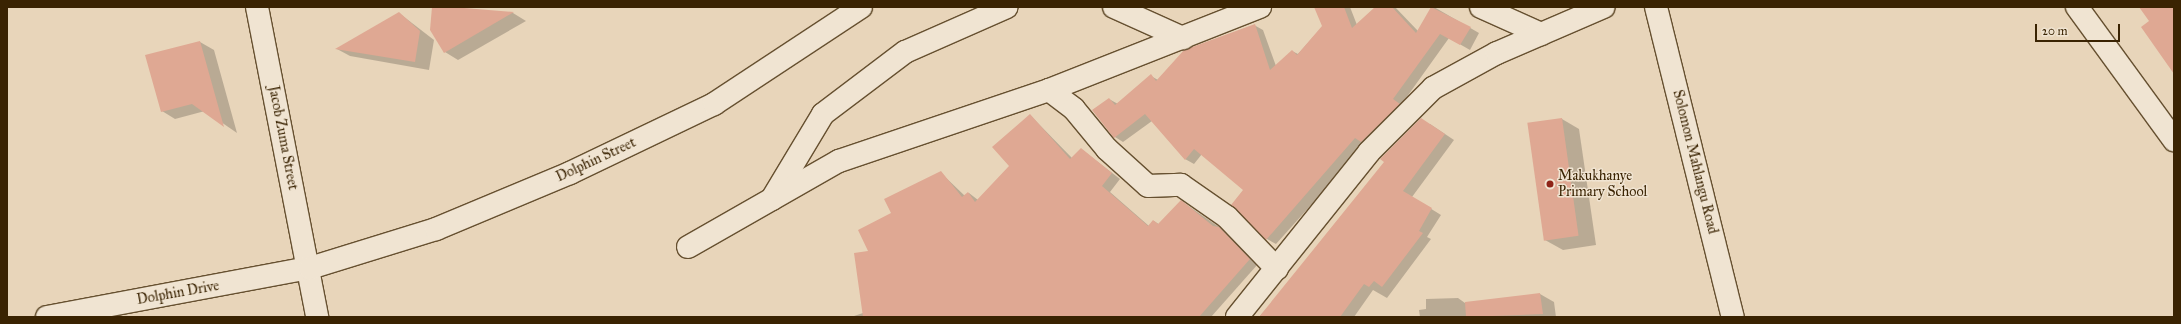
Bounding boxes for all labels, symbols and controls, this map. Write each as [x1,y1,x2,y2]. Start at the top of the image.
scale bar [2037,16,2122,42]
text: 20 m [2042,24,2068,38]
street label: Jacob Zuma Street [265,84,301,192]
street label: Solomon Mahlangu Road [1669,88,1721,236]
street label: Dolphin Street [554,134,638,186]
place label: Makukhanye Primary School [1558,168,1647,200]
marker: Makukhanye Primary School [1545,179,1555,189]
street label: Dolphin Drive [135,277,221,309]

